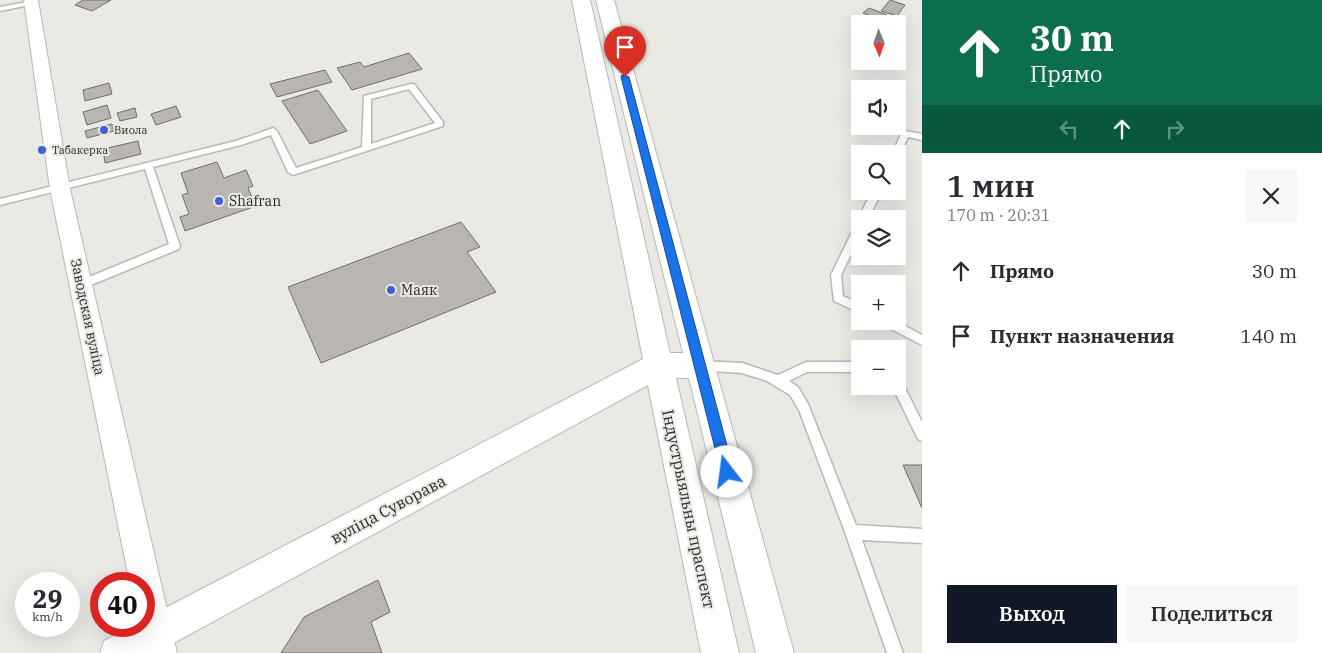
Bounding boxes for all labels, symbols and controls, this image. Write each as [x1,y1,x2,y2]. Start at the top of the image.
north arrow [851,15,906,70]
map controls [851,15,906,395]
text: 30 m [1030,15,1114,61]
icon: ahead [947,20,1012,85]
pin [604,26,646,77]
icon: arrive [611,33,639,61]
text: Прямо [1030,59,1102,88]
button: sound [851,80,906,135]
icon: left [1055,115,1083,143]
icon: ahead [1108,115,1136,143]
icon: right [1161,115,1189,143]
place label: Виола [114,123,147,137]
marker: Виола [98,124,110,136]
place label: Табакерка [52,143,108,157]
marker: Табакерка [36,144,48,156]
button: search [851,145,906,200]
text: 1 мин [947,166,1035,205]
button: close [1245,170,1297,222]
place label: Shafran [229,192,281,210]
marker: Shafran [213,195,225,207]
text: 170 m · 20:31 [947,205,1050,225]
button: layers [851,210,906,265]
street label: Заводская вуліца [67,257,109,377]
icon: ahead [947,257,975,285]
text: Прямо [990,259,1054,283]
text: 30 m [1252,259,1297,283]
button: + [851,275,906,330]
place label: Маяк [401,281,437,299]
marker: Маяк [385,284,397,296]
icon: arrive [947,322,975,350]
text: Пункт назначения [990,324,1174,348]
text: 140 m [1240,324,1297,348]
button: − [851,340,906,395]
street label: Індустрыяльны праспект [658,408,720,610]
position arrow [700,445,752,497]
street label: вуліца Суворава [327,470,449,548]
speed limit sign: 40 [90,572,155,637]
text: 29 [32,582,63,615]
button: Выход [947,585,1117,643]
button: Поделиться [1127,585,1297,643]
text: km/h [32,609,63,624]

